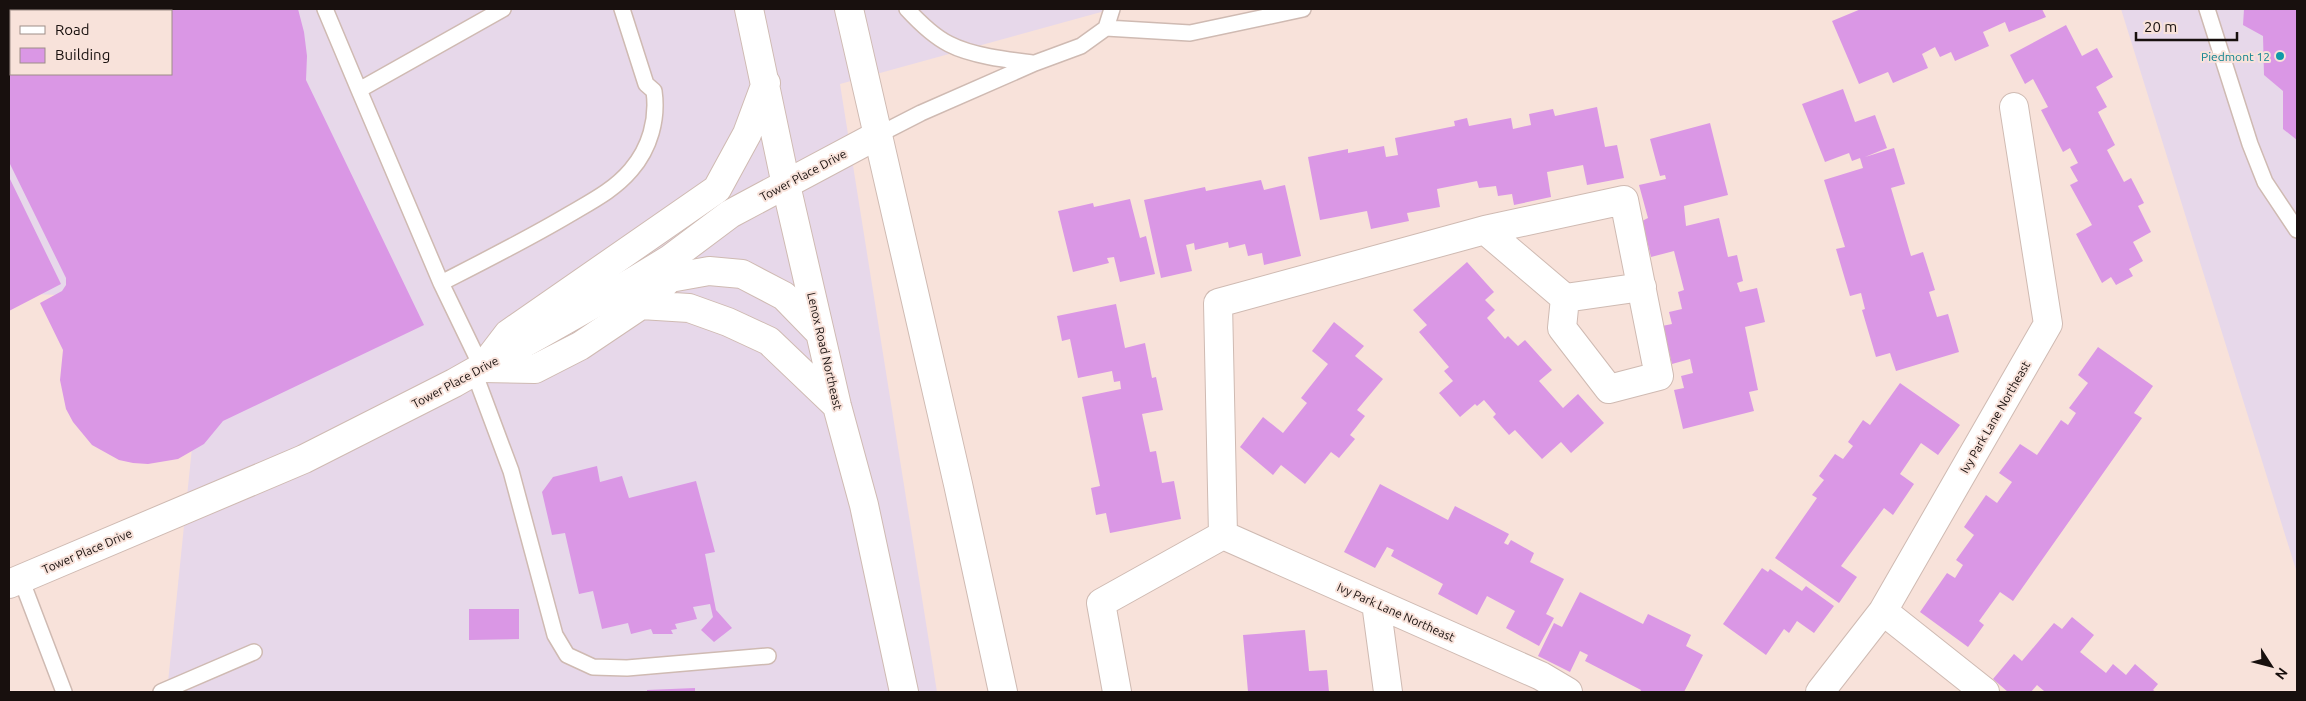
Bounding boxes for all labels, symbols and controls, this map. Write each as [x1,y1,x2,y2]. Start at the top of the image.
legend [10,10,172,75]
scale bar [2136,10,2237,42]
text: 20 m [2144,18,2177,35]
text: Road [55,21,90,38]
text: Building [55,46,110,63]
place label: Piedmont 12 [2201,50,2270,63]
marker: Piedmont 12 [2274,50,2286,62]
street label: Tower Place Drive [758,147,848,203]
street label: Lenox Road Northeast [805,291,845,411]
street label: Tower Place Drive [410,354,500,410]
street label: Ivy Park Lane Northeast [1958,358,2033,475]
street label: Tower Place Drive [40,526,134,576]
street label: Ivy Park Lane Northeast [1335,580,1457,644]
north arrow [2246,641,2296,691]
text: N [2272,665,2291,683]

